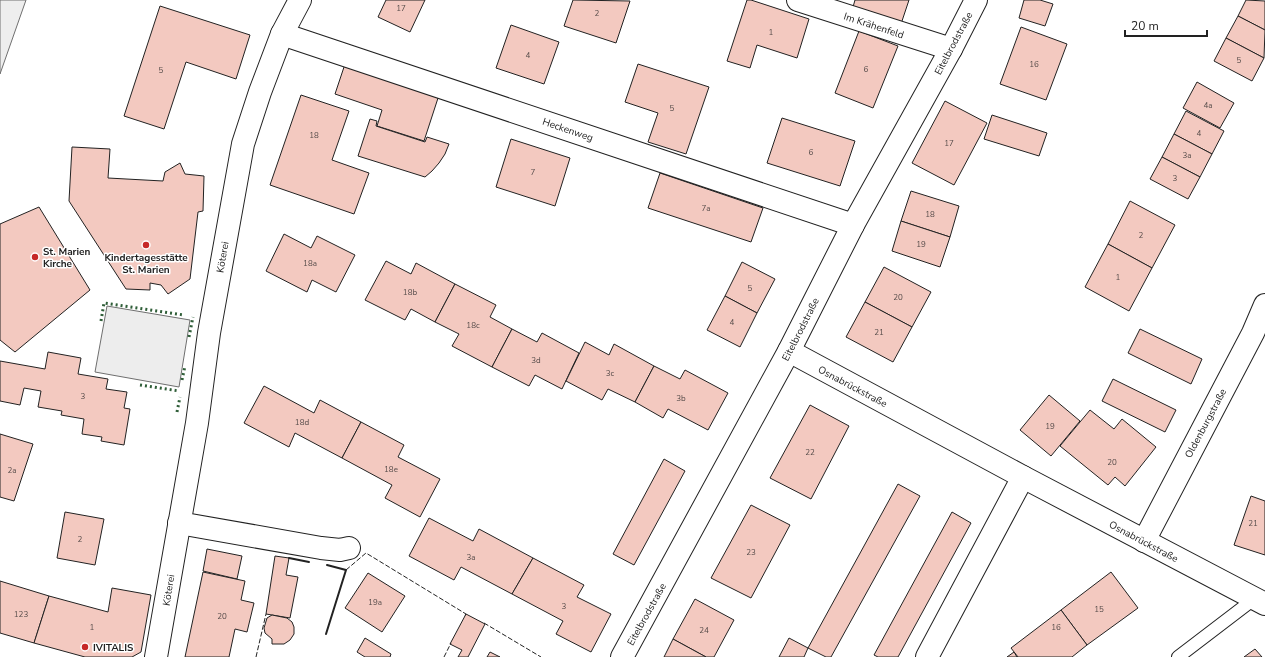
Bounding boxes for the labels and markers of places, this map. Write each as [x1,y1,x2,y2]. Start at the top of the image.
marker: Kindertagesstätte St. Marien [141,240,151,250]
place label: St. Marien Kirche [43,245,90,271]
place label: Kindertagesstätte St. Marien [104,251,188,277]
marker: St. Marien Kirche [30,252,40,262]
place label: IVITALIS [93,641,133,655]
marker: IVITALIS [80,642,90,652]

